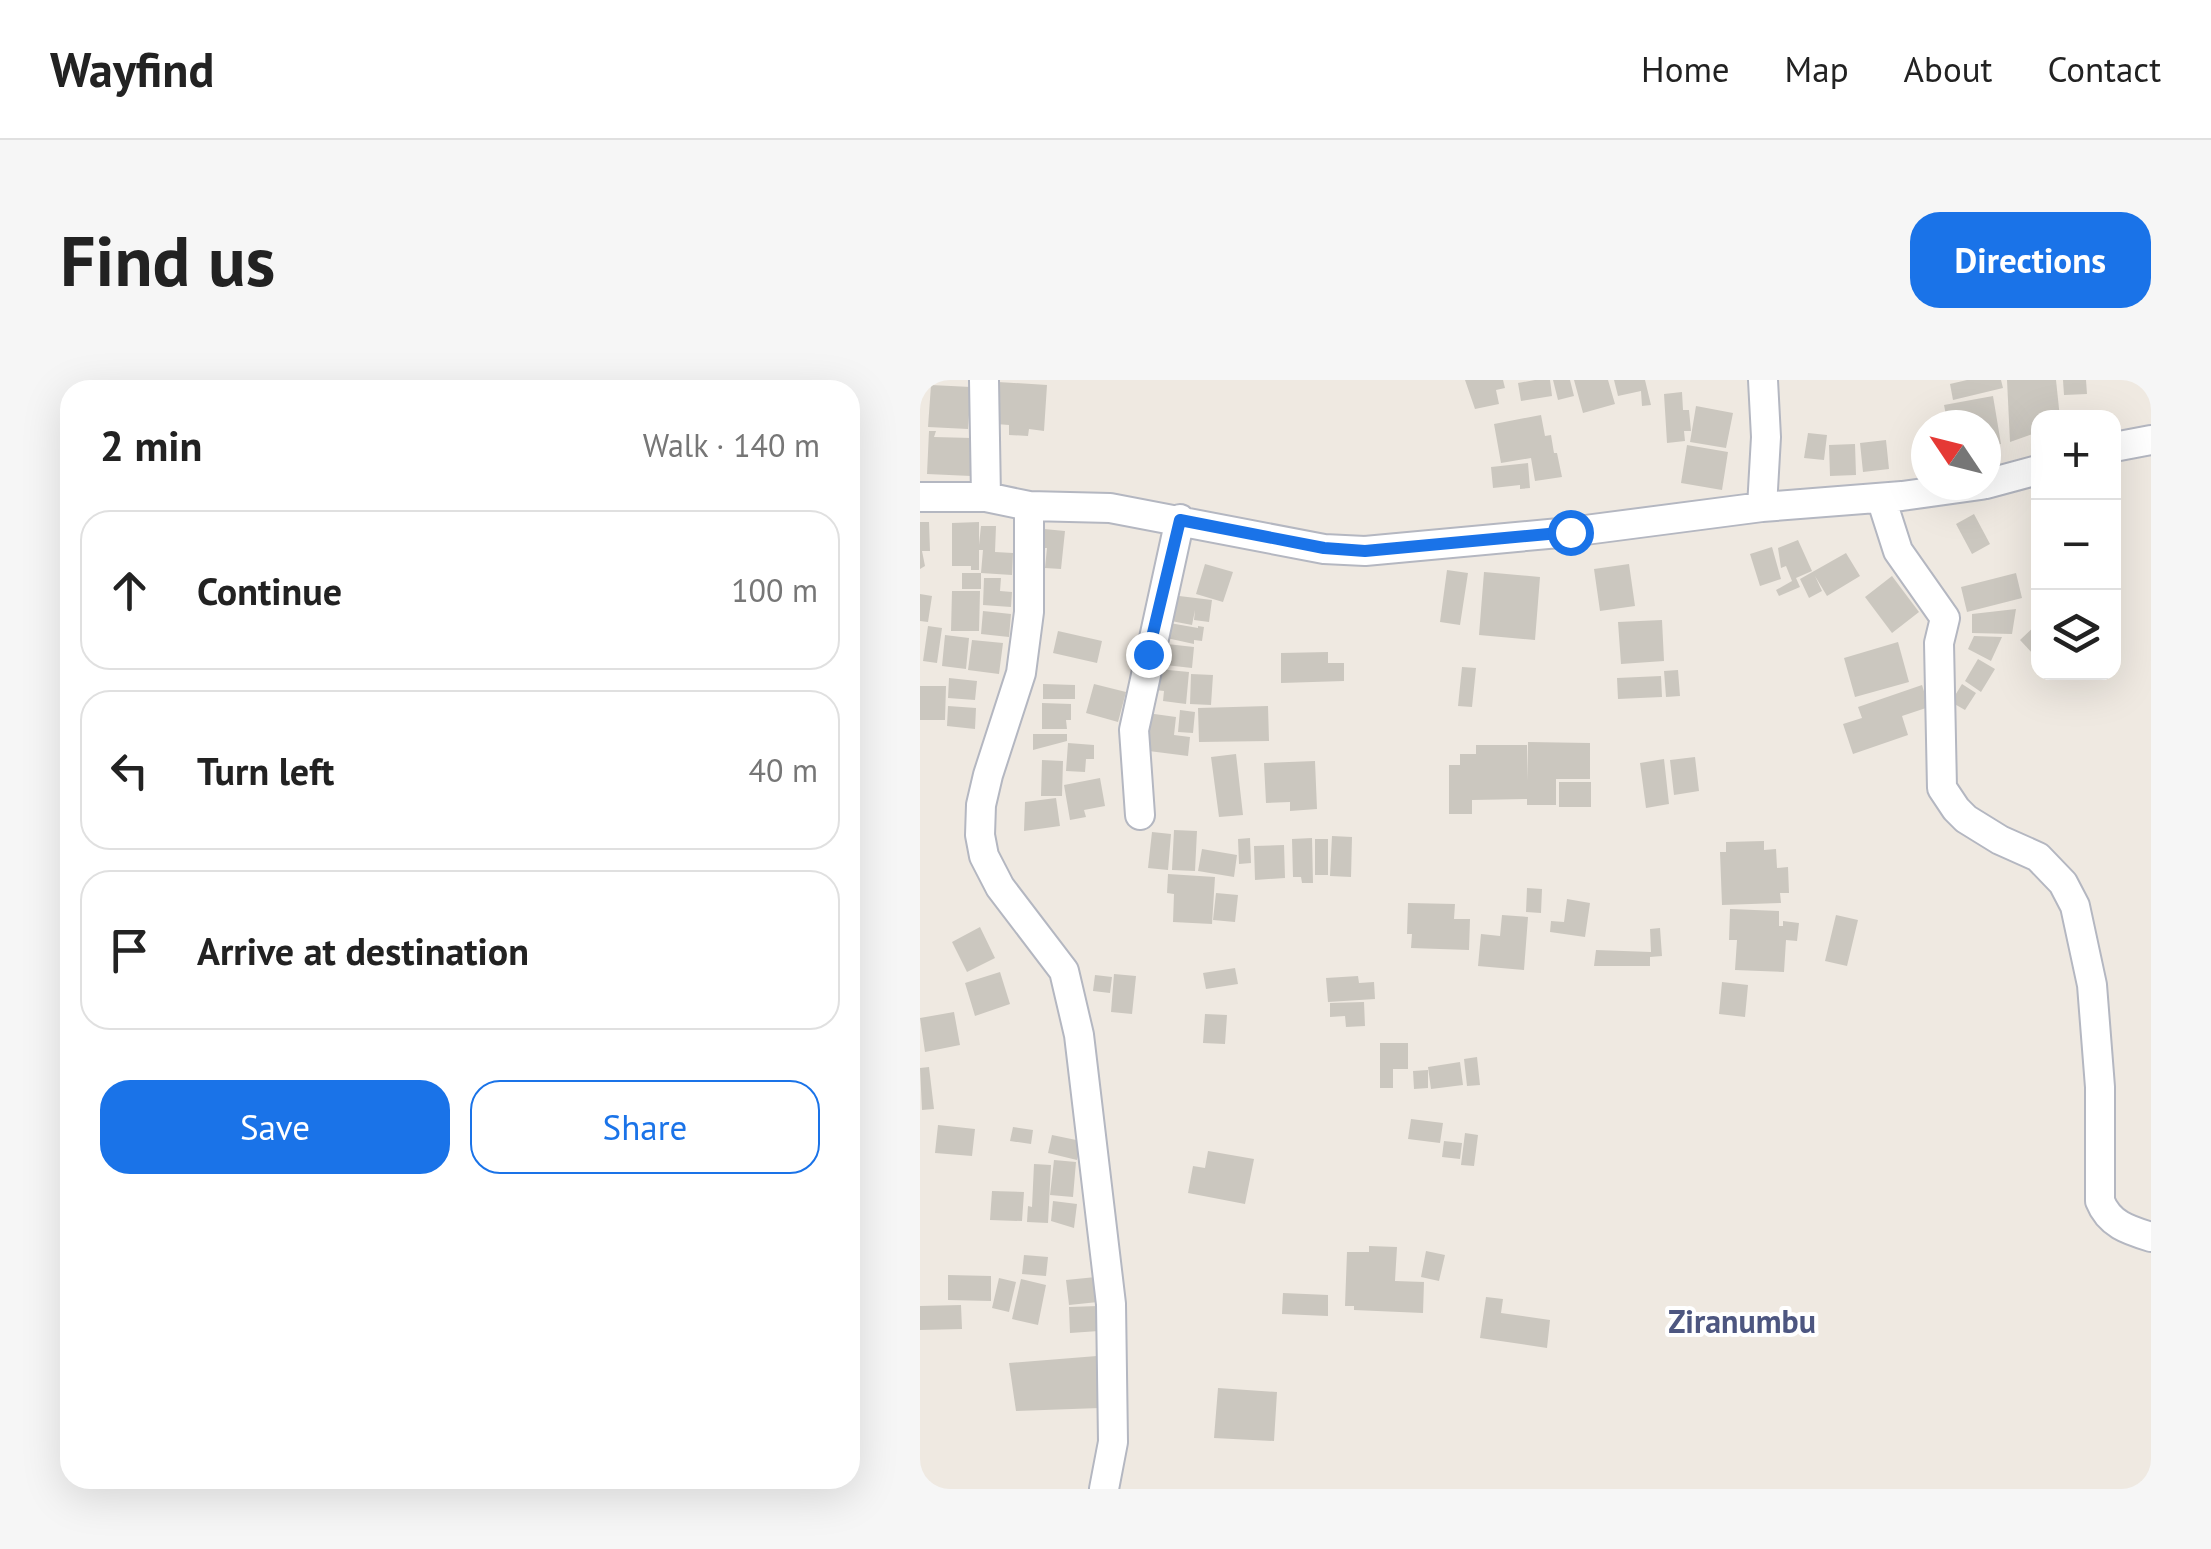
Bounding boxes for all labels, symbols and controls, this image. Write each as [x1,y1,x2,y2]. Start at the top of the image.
text: Wayfind [50,38,214,100]
text: Home [1641,46,1730,92]
text: Map [1785,46,1849,92]
text: About [1904,46,1992,92]
text: Contact [2047,46,2161,92]
button: Directions [1910,212,2151,308]
text: Find us [60,215,275,305]
north arrow [1911,410,2001,500]
map controls [2031,410,2121,680]
button: + [2031,410,2121,500]
text: 2 min [100,418,202,473]
text: Walk · 140 m [643,424,820,466]
button: − [2031,500,2121,590]
route start [1548,510,1594,556]
icon: ahead [102,563,157,618]
text: Continue [197,566,342,615]
text: 100 m [731,569,818,611]
button: layers [2031,590,2121,680]
route end [1126,632,1172,678]
icon: left [102,743,157,798]
text: Turn left [197,746,334,795]
text: 40 m [749,749,818,791]
icon: arrive [102,923,157,978]
text: Arrive at destination [197,926,529,975]
button: Save [100,1080,450,1174]
button: Share [470,1080,820,1174]
district label: Ziranumbu [1668,1300,1816,1342]

